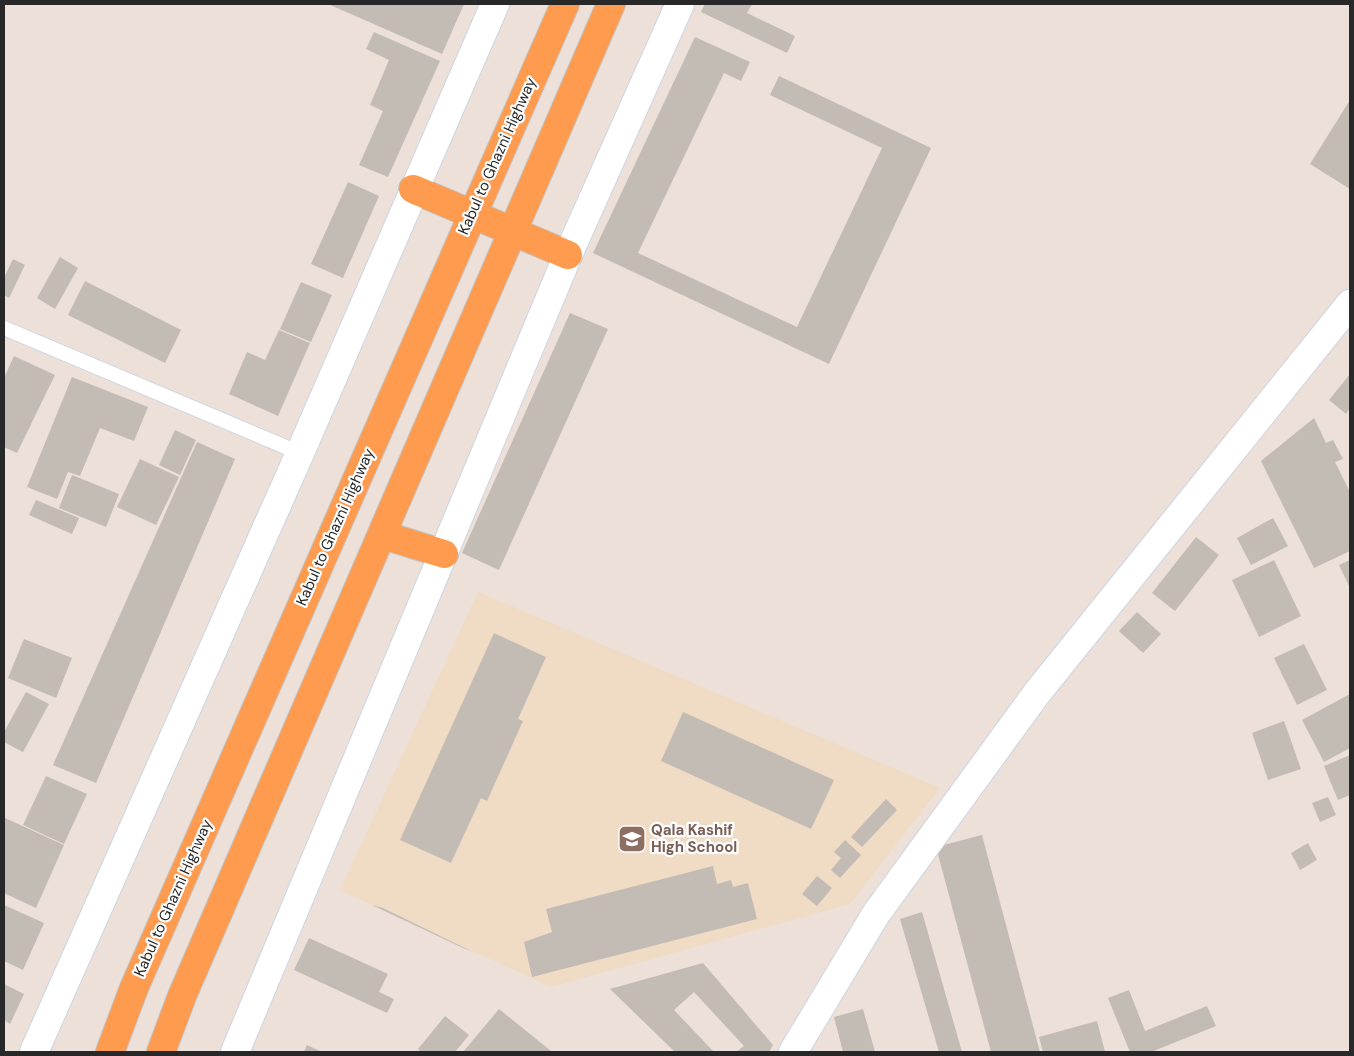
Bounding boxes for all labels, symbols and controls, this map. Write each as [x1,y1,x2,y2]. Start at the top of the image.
street label: Kabul to Ghazni Highway [453,74,541,238]
street label: Kabul to Ghazni Highway [291,445,379,609]
street label: Kabul to Ghazni Highway [129,816,217,980]
place label: Qala Kashif High School [651,820,737,857]
school or university icon: Qala Kashif High School [617,824,647,854]

